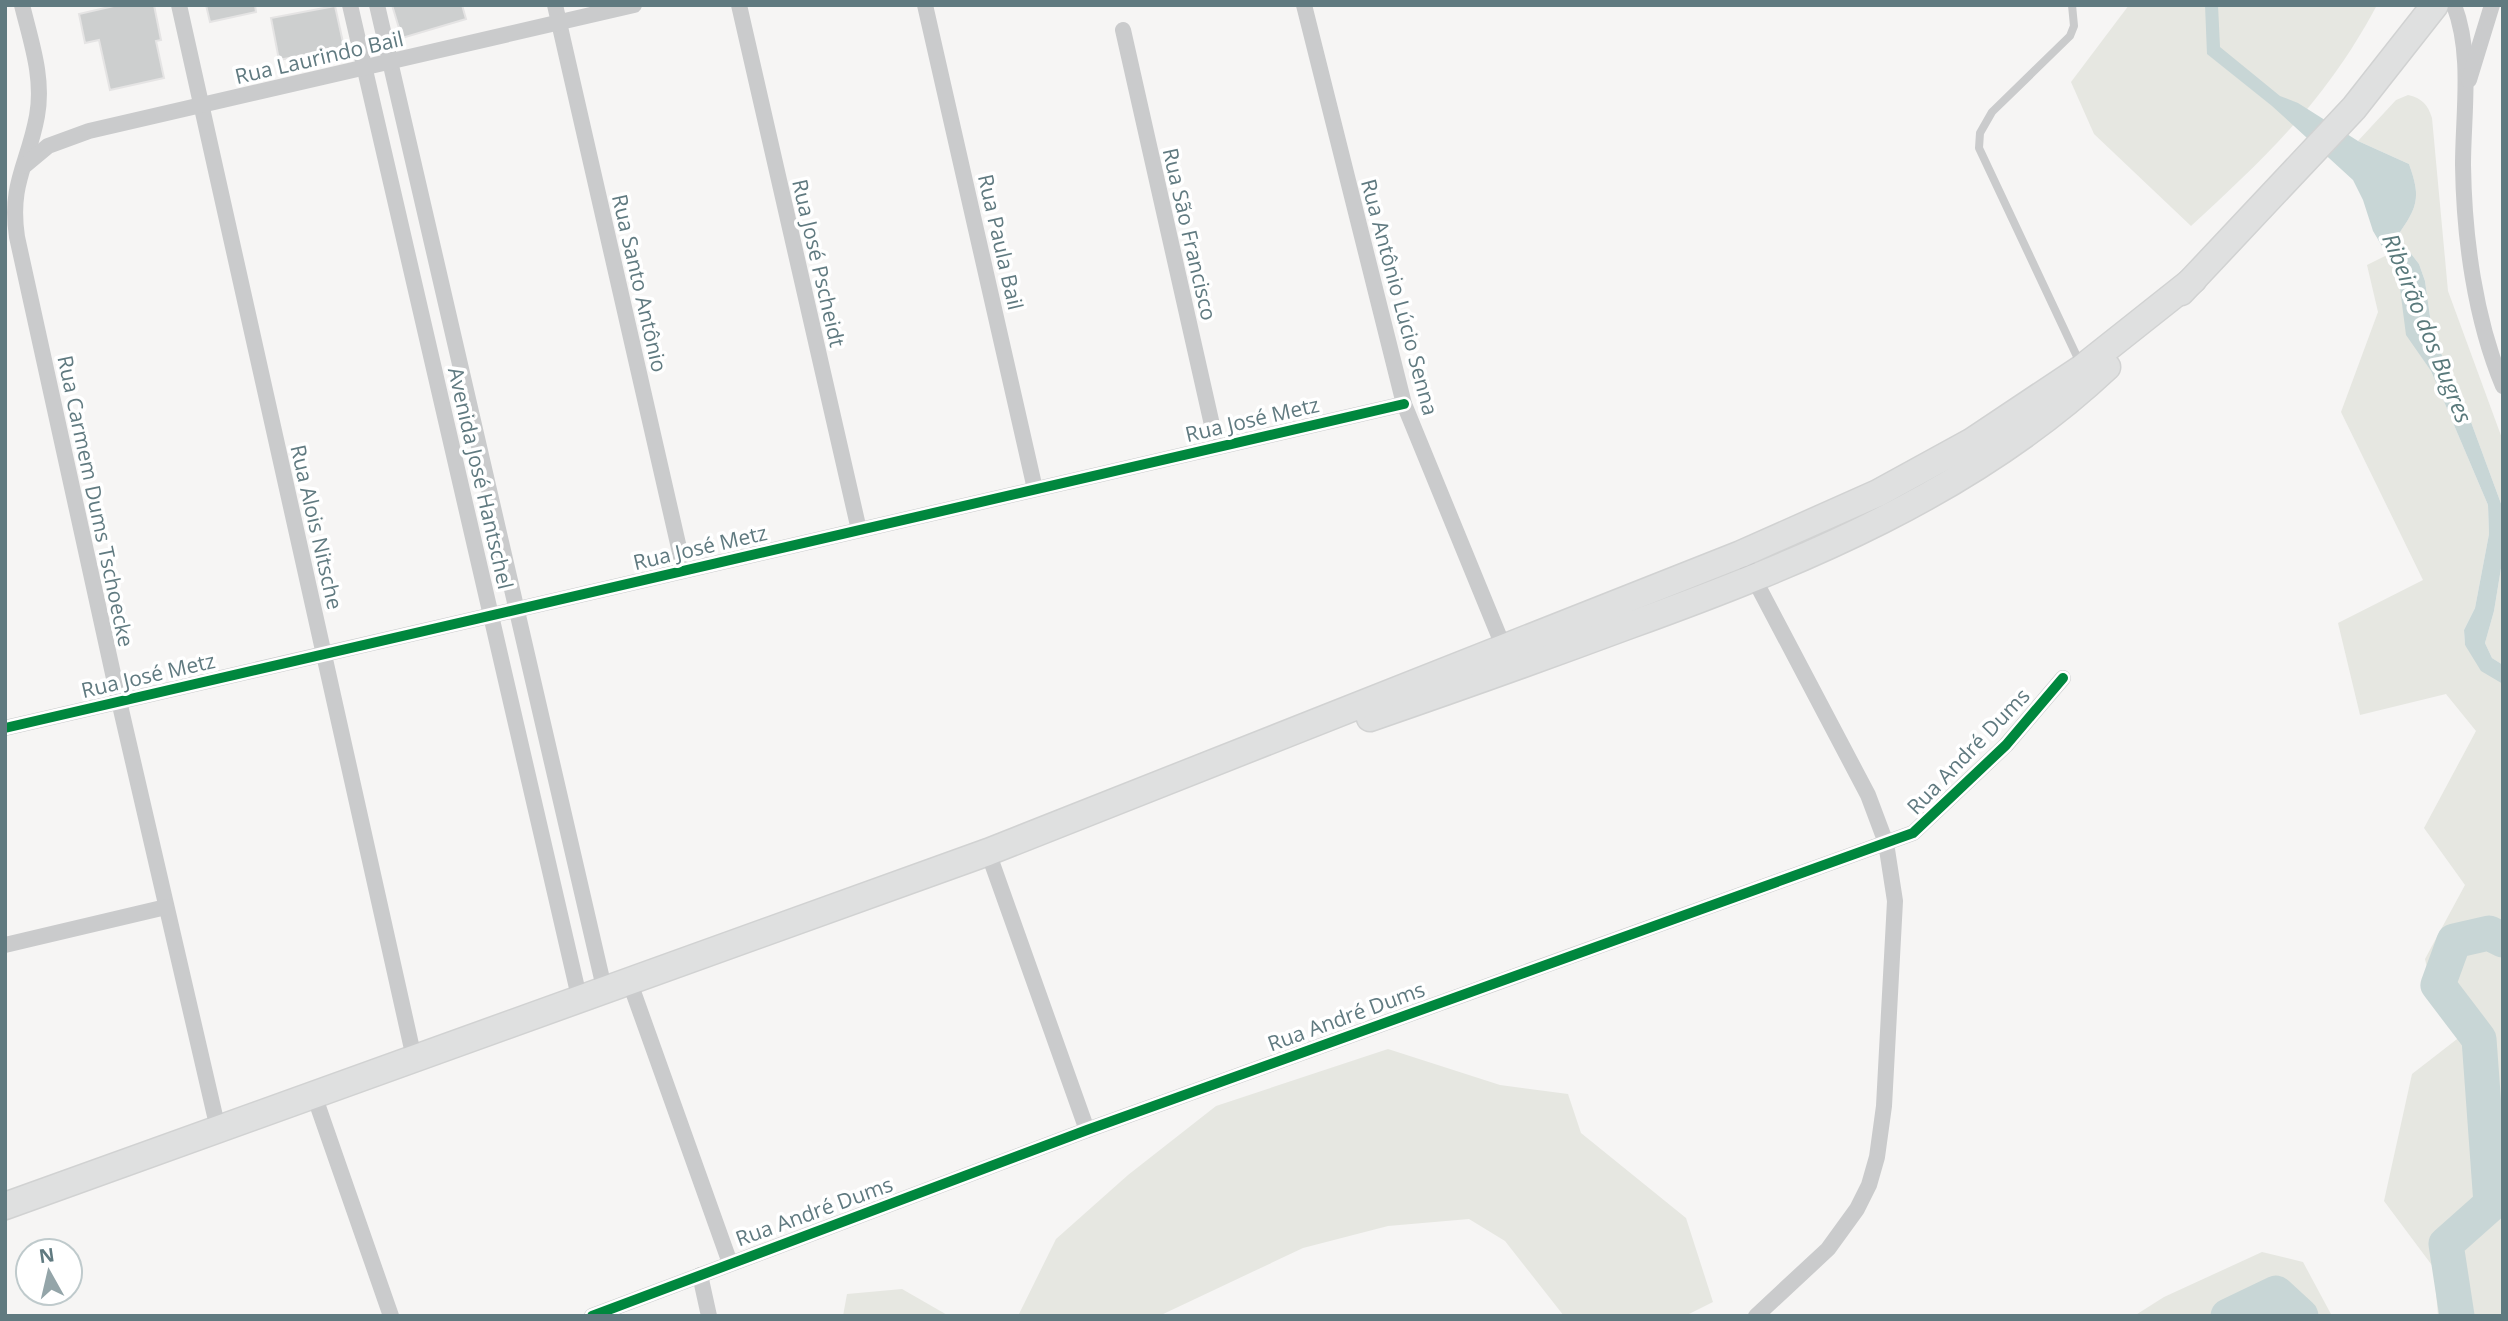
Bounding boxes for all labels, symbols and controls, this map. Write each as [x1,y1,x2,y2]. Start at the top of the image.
street label: Rua Laurindo Bail [232,24,406,90]
street label: Rua São Francisco [1157,145,1223,323]
street label: Rua Paula Bail [972,171,1030,313]
street label: Rua José Pscheidt [786,176,852,350]
street label: Rua Antônio Lúcio Senna [1355,176,1445,418]
street label: Rua Santo Antônio [606,191,674,375]
water label: Ribeirão dos Bugres [2375,228,2481,428]
street label: Rua Carmem Dums Tschoecke [51,353,141,649]
street label: Avenida José Hantschel [442,364,520,592]
street label: Rua José Metz [1182,390,1322,448]
street label: Rua Alois Nitsche [284,442,350,612]
street label: Rua José Metz [630,518,770,576]
street label: Rua José Metz [78,646,218,704]
street label: Rua André Dums [1900,682,2036,820]
street label: Rua André Dums [1264,975,1428,1057]
street label: Rua André Dums [732,1170,896,1252]
north arrow [14,1237,84,1307]
text: N [37,1241,56,1269]

